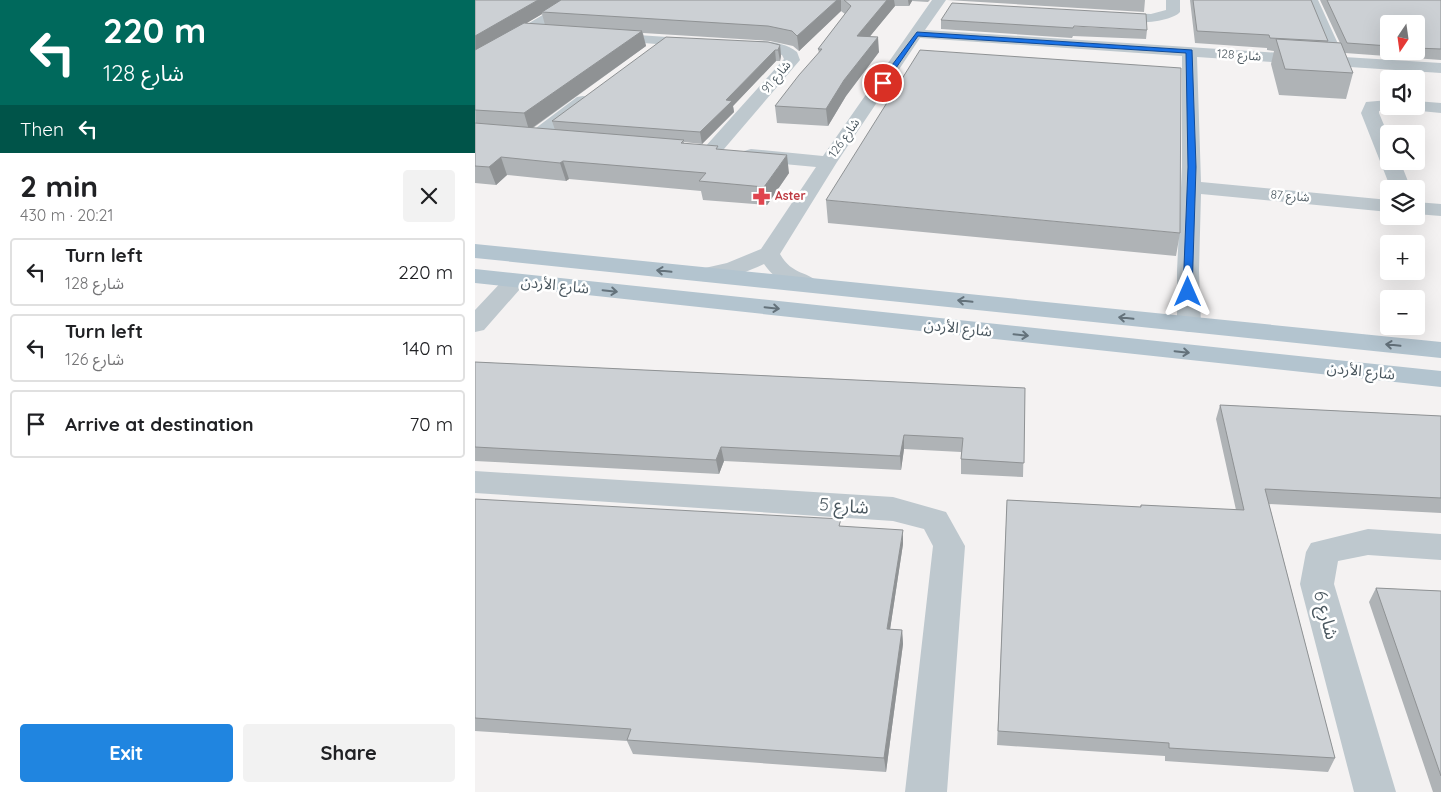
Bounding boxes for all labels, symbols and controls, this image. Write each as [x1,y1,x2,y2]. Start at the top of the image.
text: 220 m [103,8,206,52]
north arrow [1380,15,1425,60]
map controls [1380,15,1425,335]
icon: left [20,20,85,85]
street label: شارع 128 [1216,45,1262,66]
street label: شارع 91 [758,57,795,97]
text: شارع 128 [103,59,184,87]
pin [862,62,904,104]
icon: arrive [869,69,897,97]
button: sound [1380,70,1425,115]
icon: left [74,115,102,143]
street label: شارع 126 [825,115,864,161]
text: Then [20,117,64,141]
button: search [1380,125,1425,170]
text: 2 min [20,167,98,205]
button: close [403,170,455,222]
button: layers [1380,180,1425,225]
pharmacy icon: Aster [751,186,771,206]
street label: شارع 87 [1270,186,1310,207]
place label: Aster [775,188,806,203]
text: 430 m · 20:21 [20,205,113,225]
button: + [1380,235,1425,280]
text: Turn left [65,243,143,267]
icon: left [22,258,50,286]
text: 220 m [398,260,453,284]
position arrow [1161,265,1213,317]
one-way arrow [656,266,672,276]
street label: شارع الأردن [520,271,590,301]
text: شارع 128 [65,273,124,293]
one-way arrow [602,286,618,296]
button: − [1380,290,1425,335]
one-way arrow [957,296,973,306]
one-way arrow [764,303,780,313]
one-way arrow [1119,313,1135,323]
street label: شارع الأردن [923,314,993,344]
text: Turn left [65,319,143,343]
one-way arrow [1012,330,1028,339]
icon: left [22,334,50,362]
text: 140 m [402,336,453,360]
one-way arrow [1385,340,1401,350]
one-way arrow [1174,347,1190,357]
text: شارع 126 [65,349,124,369]
street label: شارع الأردن [1326,357,1396,387]
icon: arrive [22,410,50,438]
text: Arrive at destination [65,412,254,436]
text: 70 m [409,412,453,436]
street label: شارع 5 [818,492,870,522]
street label: شارع 6 [1306,588,1344,643]
button: Exit [20,724,233,782]
button: Share [243,724,455,782]

